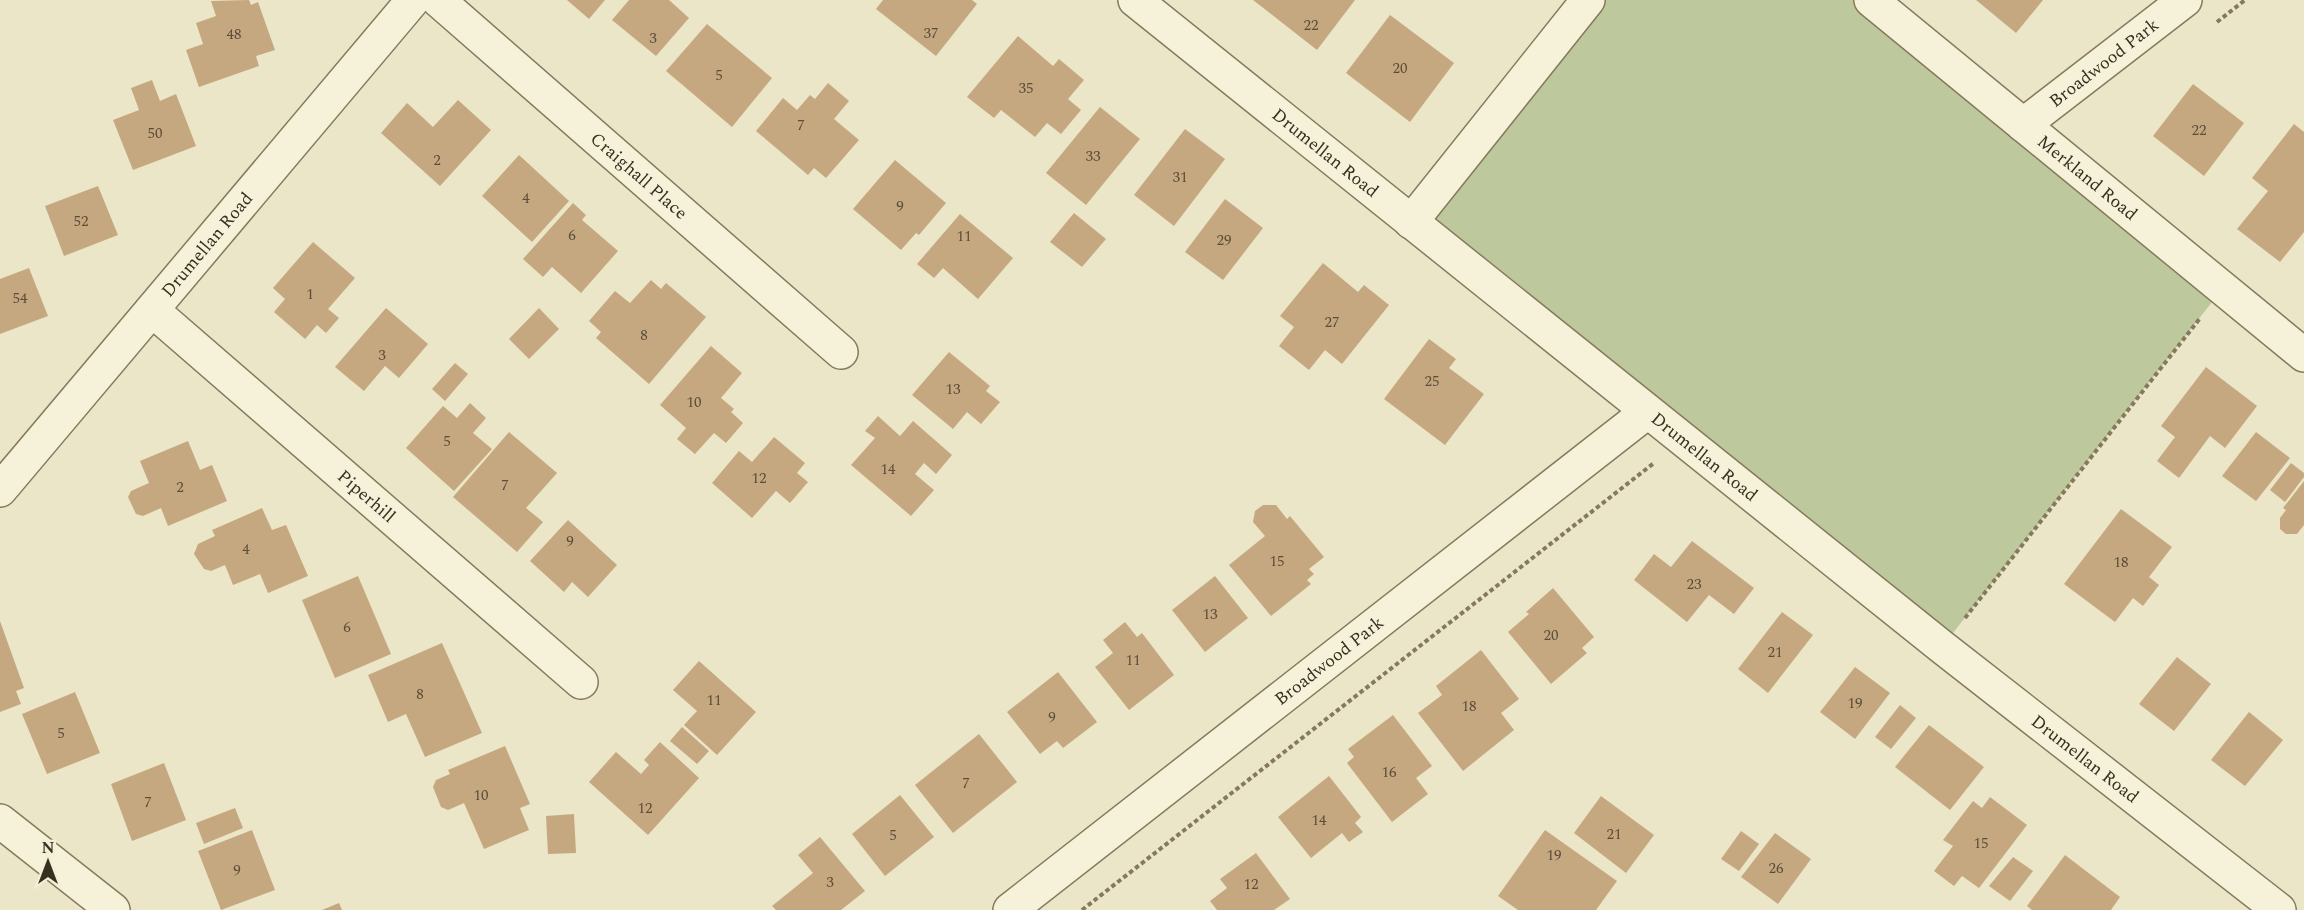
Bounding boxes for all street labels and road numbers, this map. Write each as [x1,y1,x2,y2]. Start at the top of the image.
street label: Broadwood Park [2043,12,2164,114]
street label: Drumellan Road [1266,101,1385,204]
street label: Craighall Place [584,125,694,226]
street label: Merkland Road [2032,128,2144,227]
street label: Drumellan Road [155,186,259,303]
street label: Drumellan Road [1645,405,1764,508]
street label: Piperhill [331,463,402,529]
street label: Broadwood Park [1269,609,1390,712]
street label: Drumellan Road [2026,708,2145,810]

